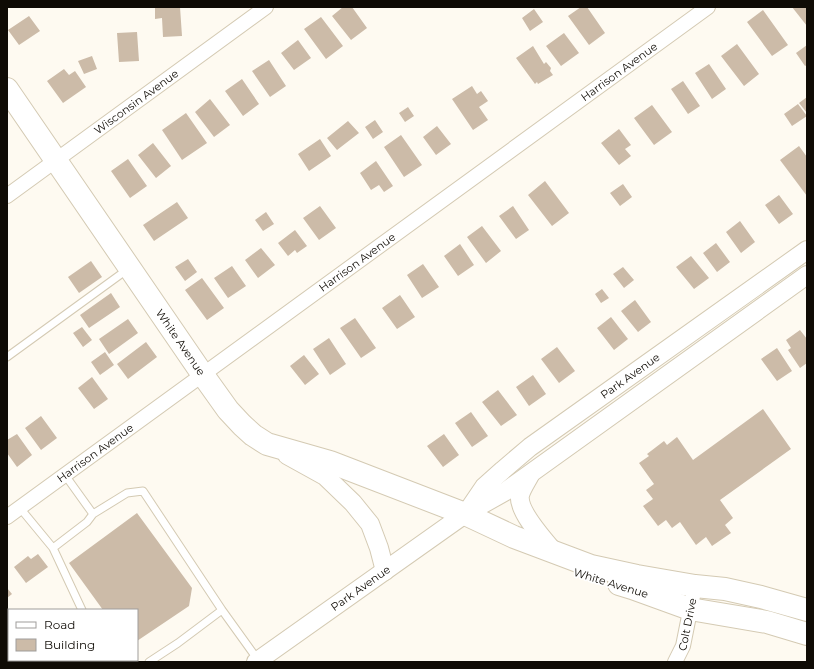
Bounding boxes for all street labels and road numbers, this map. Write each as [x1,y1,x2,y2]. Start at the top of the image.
street label: Harrison Avenue [578,39,660,104]
street label: Wisconsin Avenue [91,66,181,137]
street label: Harrison Avenue [316,230,398,295]
street label: White Avenue [153,306,208,379]
street label: Park Avenue [598,350,663,402]
street label: Harrison Avenue [54,420,136,485]
street label: Park Avenue [328,562,393,614]
street label: White Avenue [572,565,651,601]
street label: Colt Drive [675,596,700,653]

